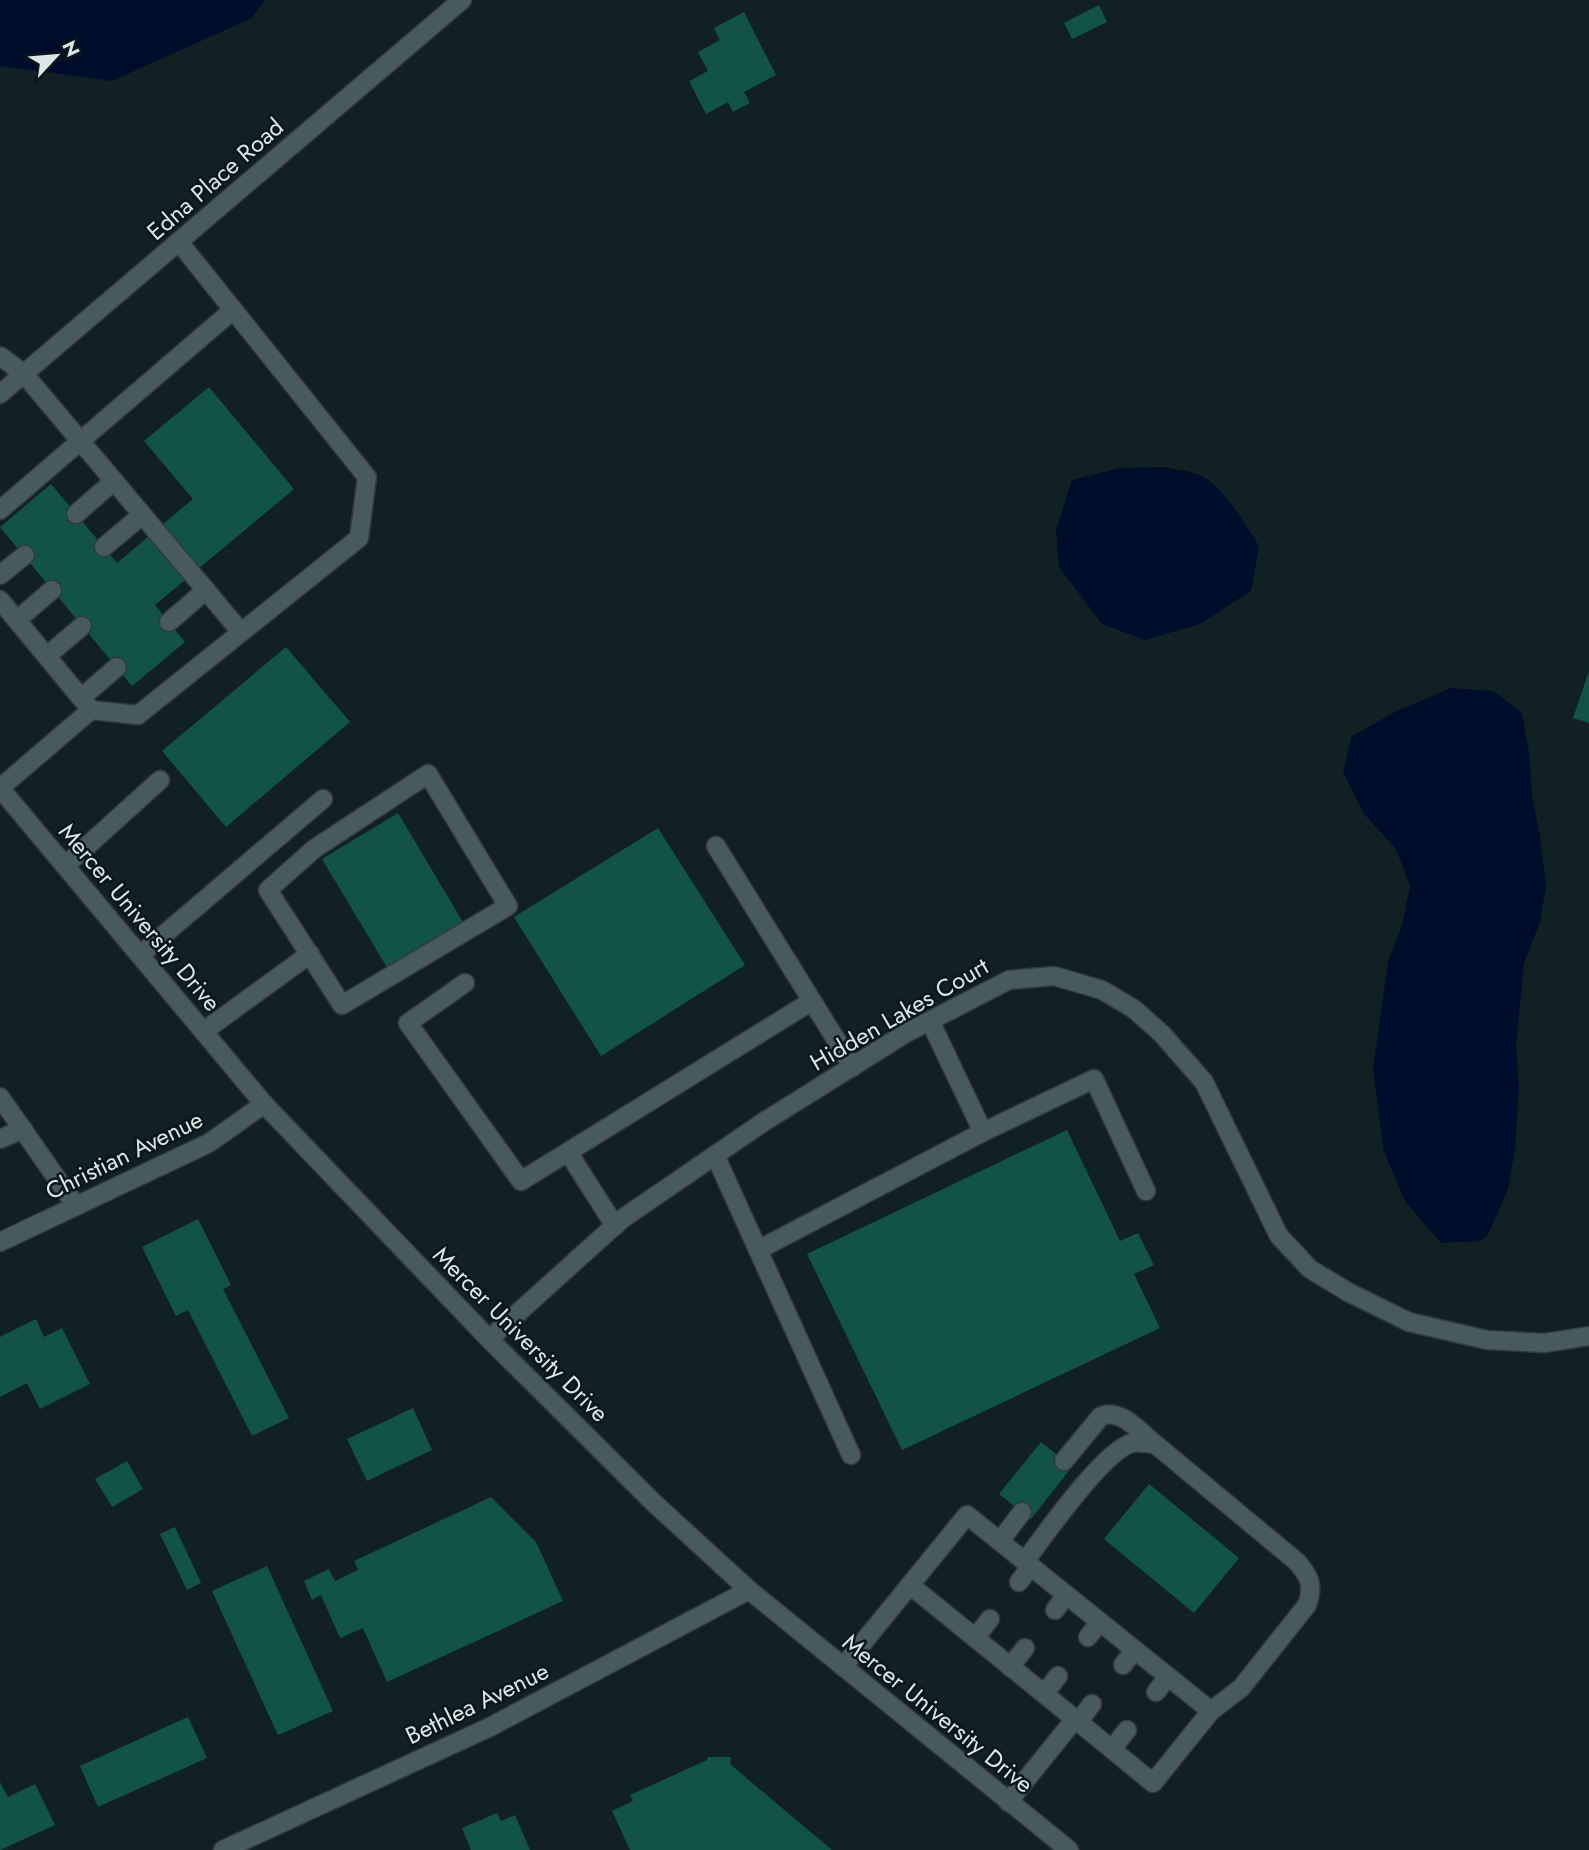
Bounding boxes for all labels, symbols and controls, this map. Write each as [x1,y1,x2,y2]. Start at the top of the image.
north arrow [21,21,91,91]
text: N [55,36,86,61]
street label: Edna Place Road [139,110,291,248]
street label: Mercer University Drive [51,815,229,1019]
street label: Hidden Lakes Court [803,949,995,1079]
street label: Christian Avenue [39,1102,209,1208]
street label: Mercer University Drive [425,1238,617,1430]
street label: Mercer University Drive [835,1625,1041,1801]
street label: Bethlea Avenue [399,1653,555,1753]

